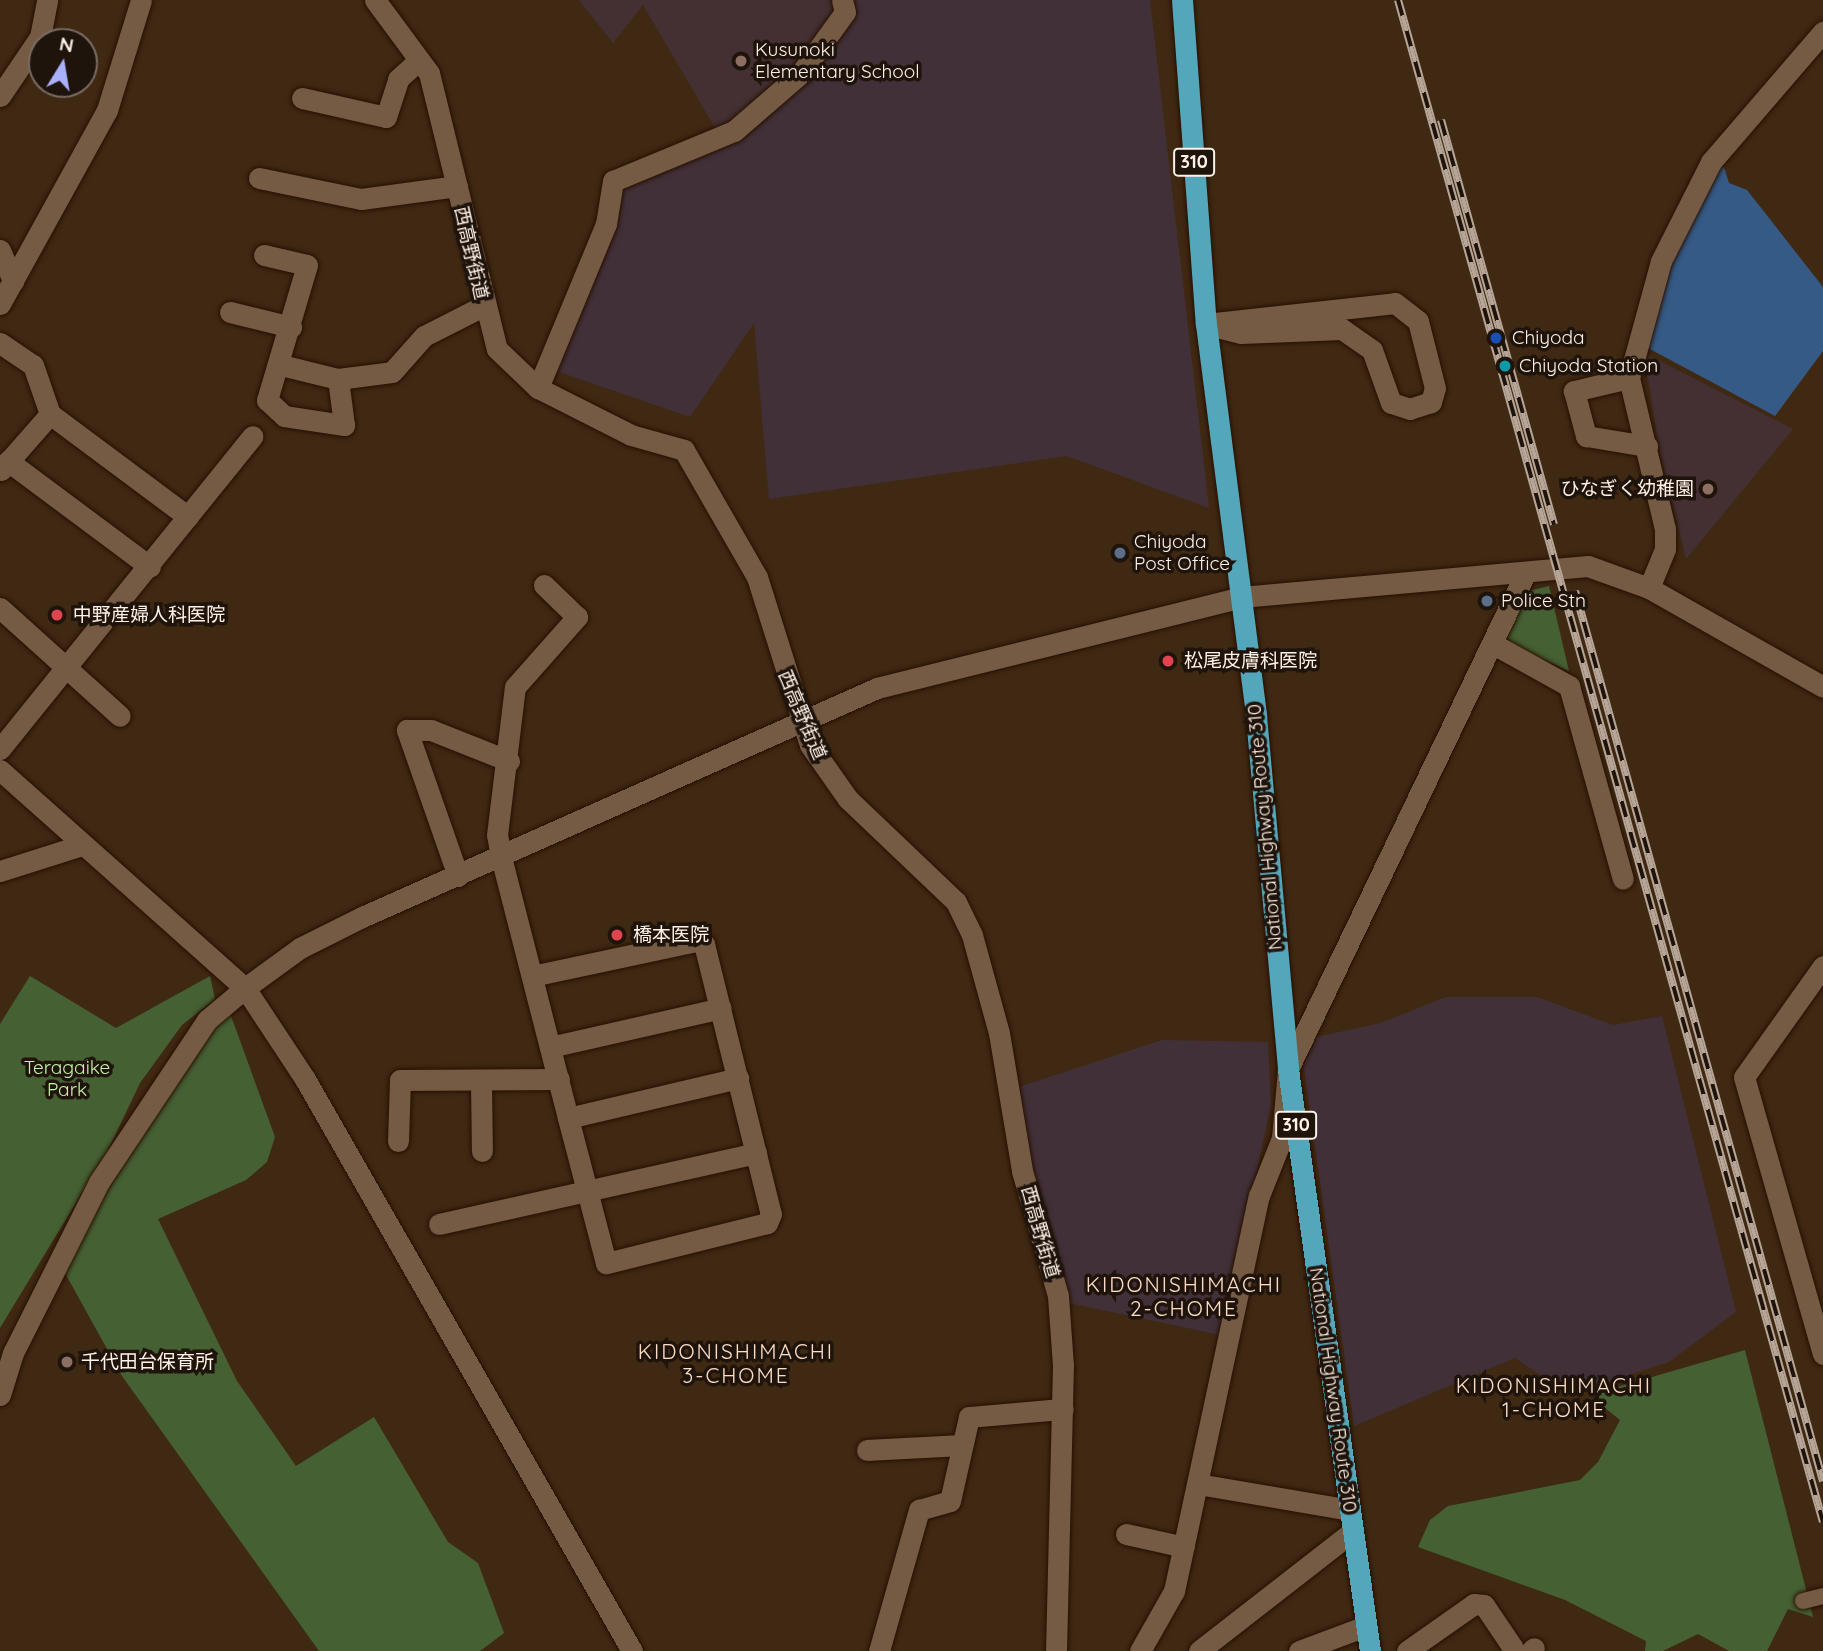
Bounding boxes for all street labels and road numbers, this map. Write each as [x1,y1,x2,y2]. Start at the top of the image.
road number: 310 [1173,148,1215,176]
street label: 西高野街道 [449,204,493,302]
street label: 西高野街道 [773,667,831,763]
street label: National Highway Route 310 [1243,703,1287,951]
road number: 310 [1275,1110,1317,1140]
street label: 西高野街道 [1016,1183,1064,1281]
street label: National Highway Route 310 [1305,1266,1361,1514]

